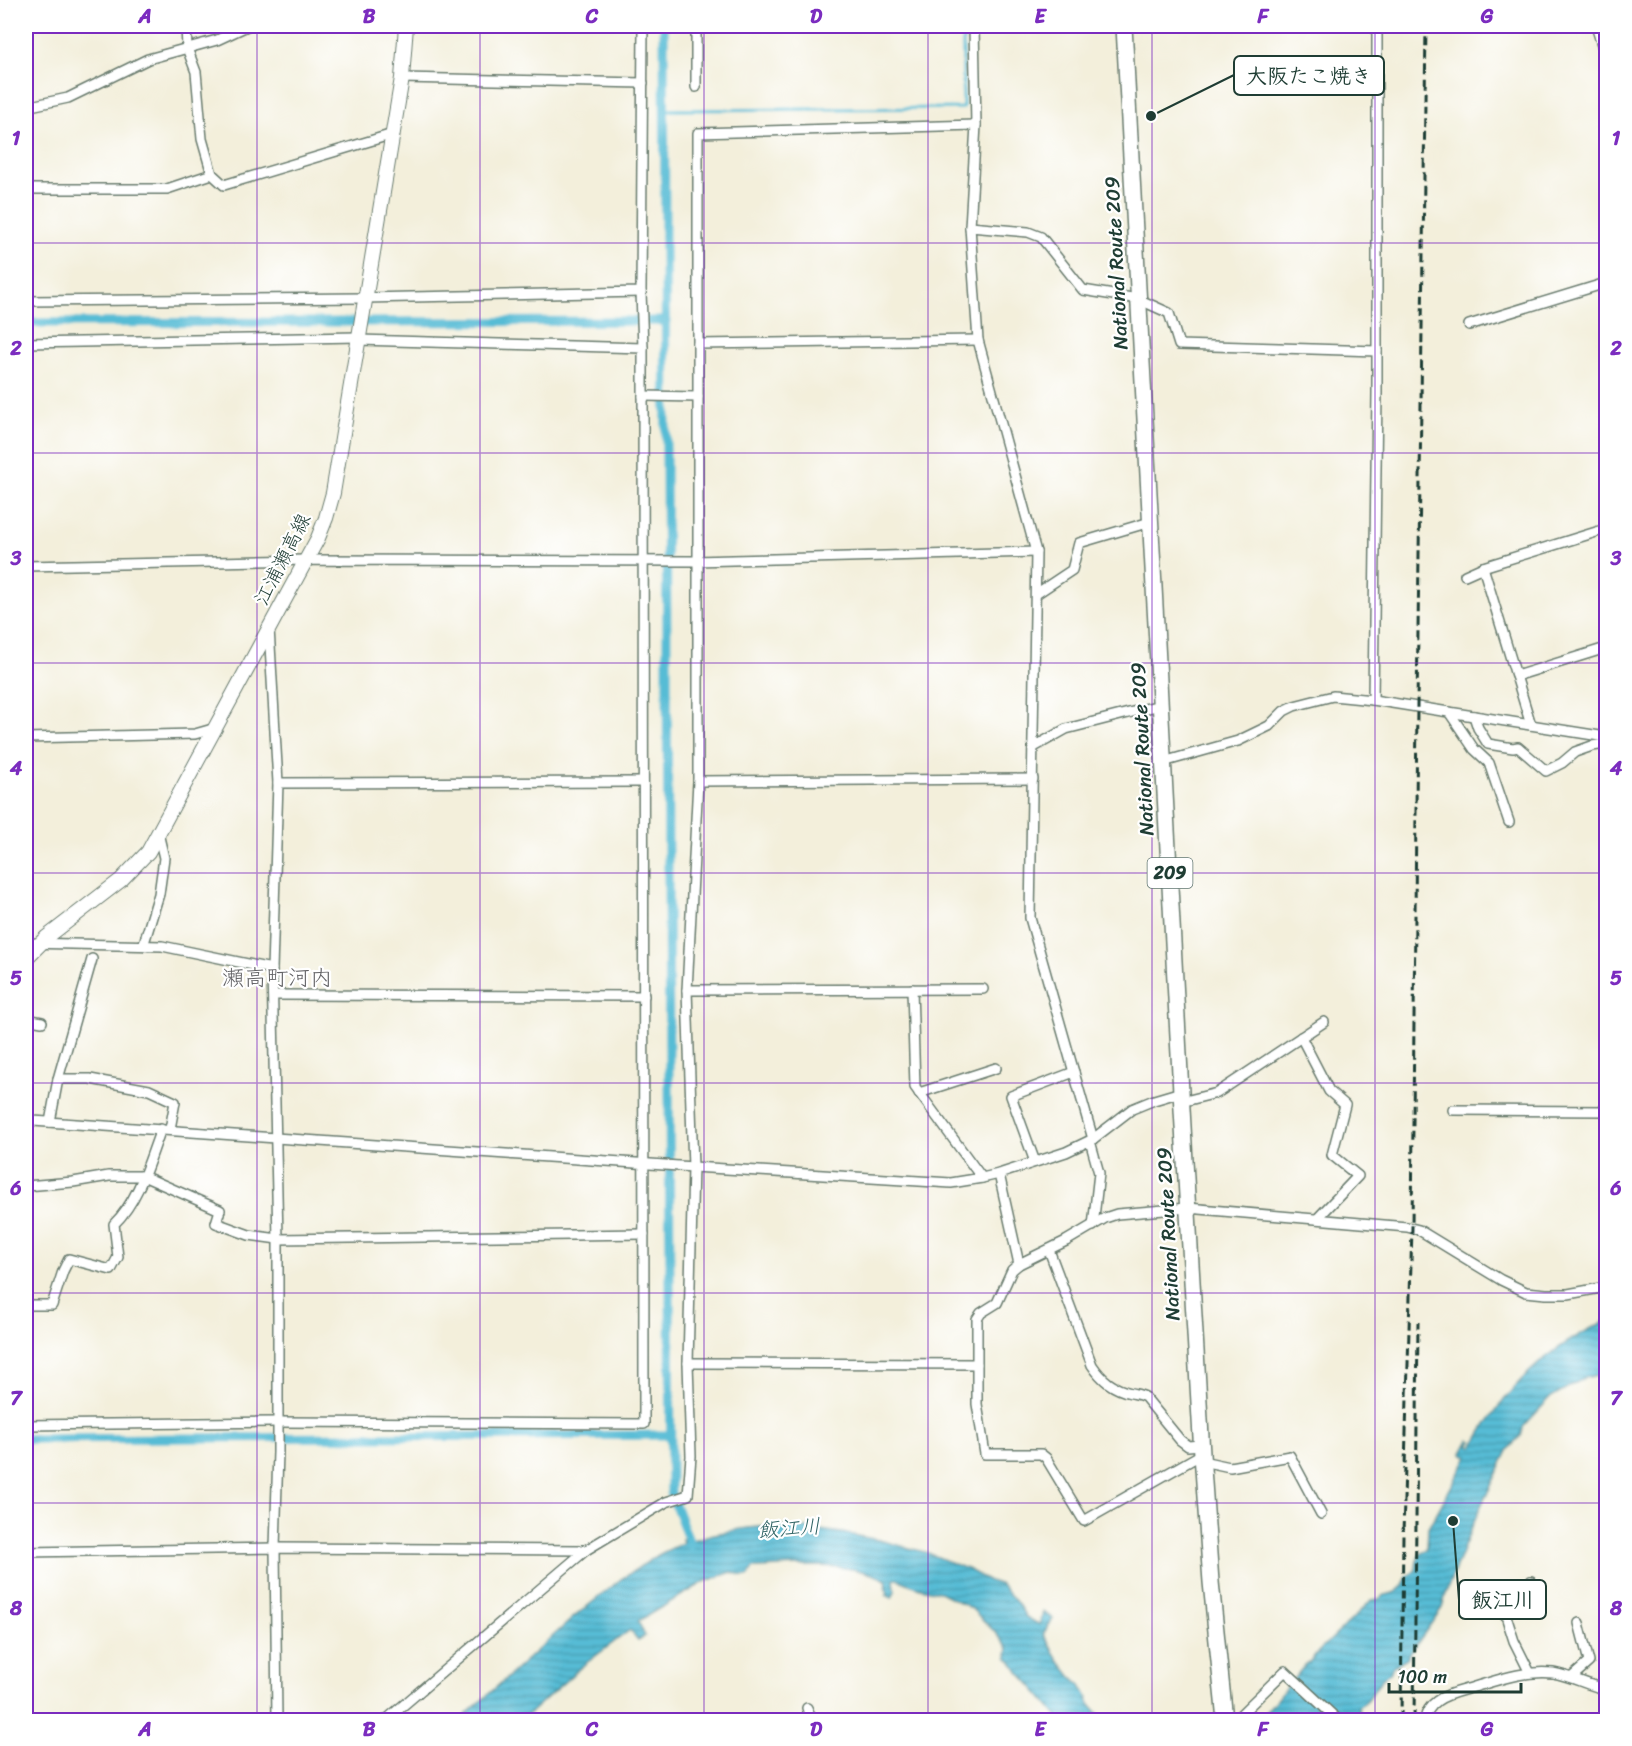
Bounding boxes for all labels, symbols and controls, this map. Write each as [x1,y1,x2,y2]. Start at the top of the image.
text: A [137,0,152,34]
text: B [363,0,376,34]
text: C [585,0,599,34]
text: D [810,0,823,34]
text: E [1034,0,1047,34]
text: F [1257,0,1270,34]
text: G [1480,0,1494,34]
callout: 大阪たこ焼き [1234,56,1384,95]
text: 大阪たこ焼き [1246,57,1372,95]
text: 1 [12,121,21,156]
text: 1 [1612,121,1621,156]
street label: National Route 209 [1094,175,1139,351]
text: 2 [9,331,22,366]
text: 2 [1609,331,1622,366]
street label: 江浦瀬高線 [244,507,321,612]
text: 3 [10,541,22,576]
text: 3 [1610,541,1622,576]
street label: National Route 209 [1120,661,1165,837]
text: 4 [9,751,23,786]
text: 4 [1609,751,1623,786]
road number: 209 [1148,858,1192,888]
district label: 瀬高町河内 [222,958,332,997]
text: 5 [10,961,22,996]
text: 5 [1610,961,1622,996]
street label: National Route 209 [1146,1146,1191,1322]
text: 6 [9,1171,22,1206]
text: 6 [1609,1171,1622,1206]
text: 7 [10,1381,23,1416]
text: 7 [1610,1381,1623,1416]
water label: 飯江川 [756,1507,822,1549]
callout: 飯江川 [1459,1580,1546,1619]
text: 飯江川 [1472,1581,1535,1619]
text: 8 [9,1591,23,1626]
text: 8 [1609,1591,1623,1626]
scale bar [1389,1656,1521,1694]
text: 100 m [1398,1661,1447,1693]
text: A [137,1712,152,1746]
text: B [363,1712,376,1746]
text: C [585,1712,599,1746]
text: D [810,1712,823,1746]
text: E [1034,1712,1047,1746]
text: F [1257,1712,1270,1746]
text: G [1480,1712,1494,1746]

